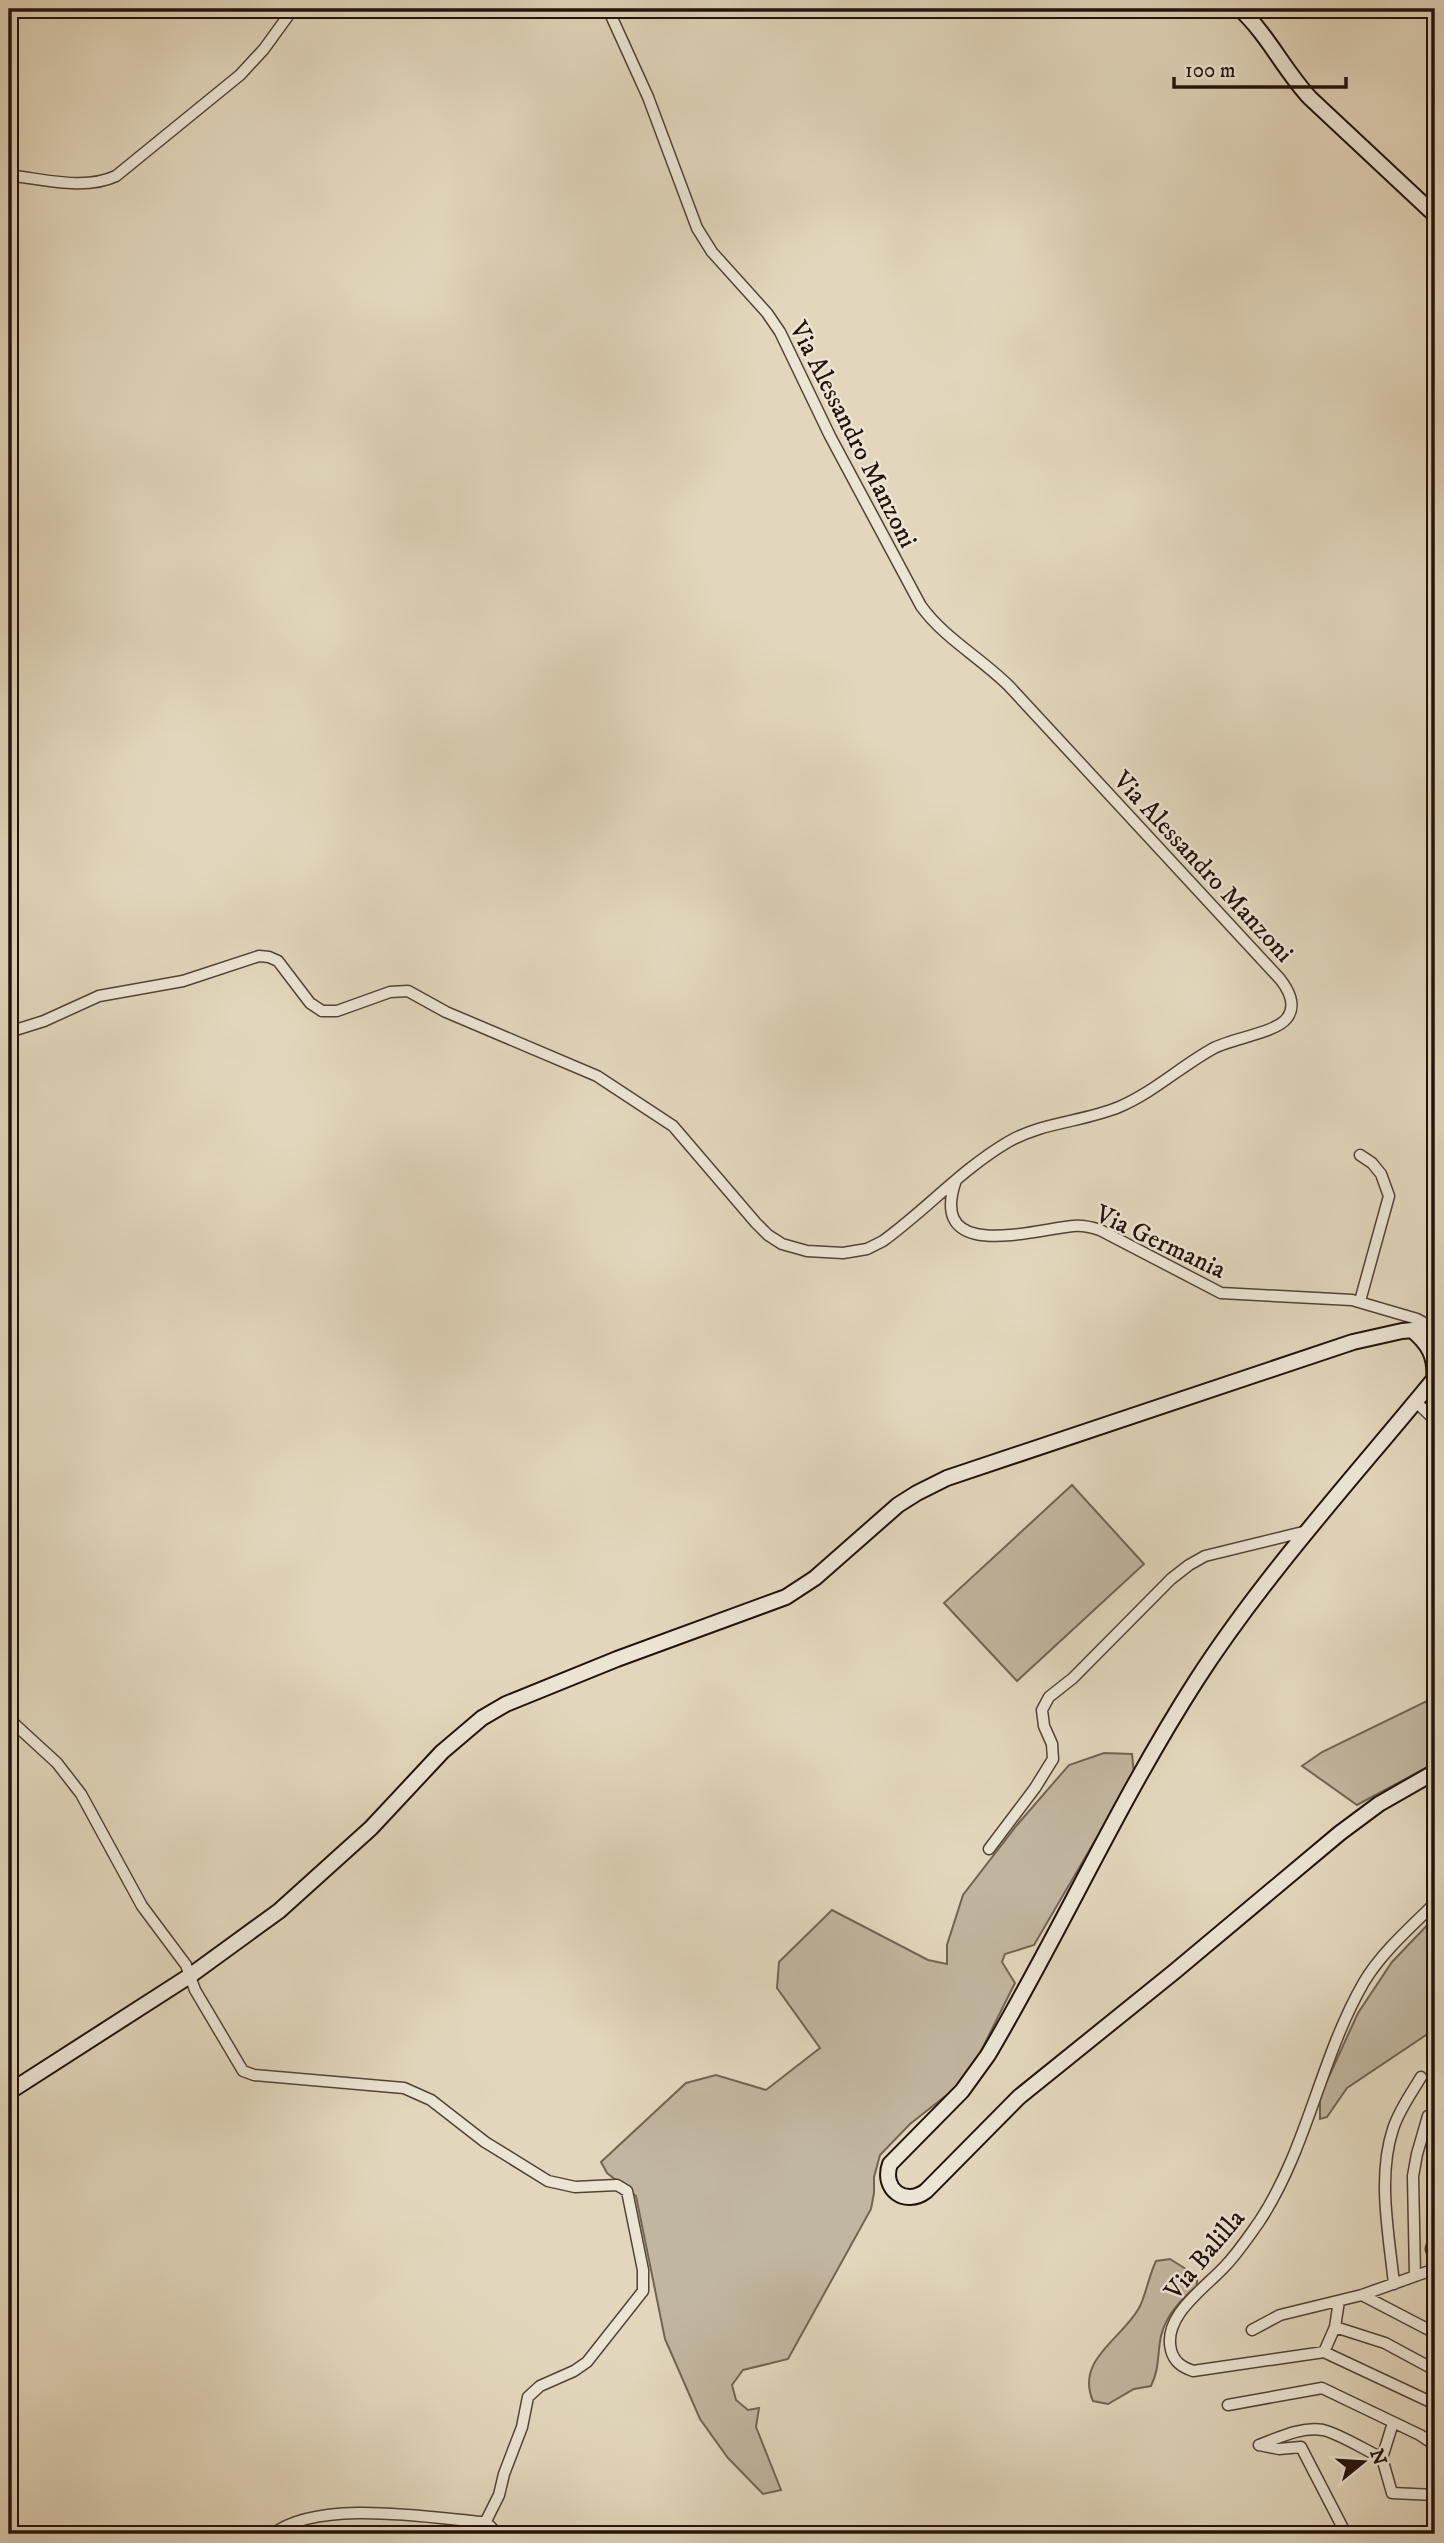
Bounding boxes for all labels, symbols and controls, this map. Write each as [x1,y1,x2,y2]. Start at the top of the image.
scale bar [1174,46,1346,90]
text: 100 m [1185,58,1236,84]
street label: Via Alessandro Manzoni [781,315,924,554]
street label: Via Alessandro Manzoni [1105,764,1300,970]
street label: Via Germania [1089,1197,1231,1287]
street label: Via Balilla [1157,2203,1253,2308]
north arrow [1328,2428,1398,2498]
text: N [1364,2446,1391,2469]

